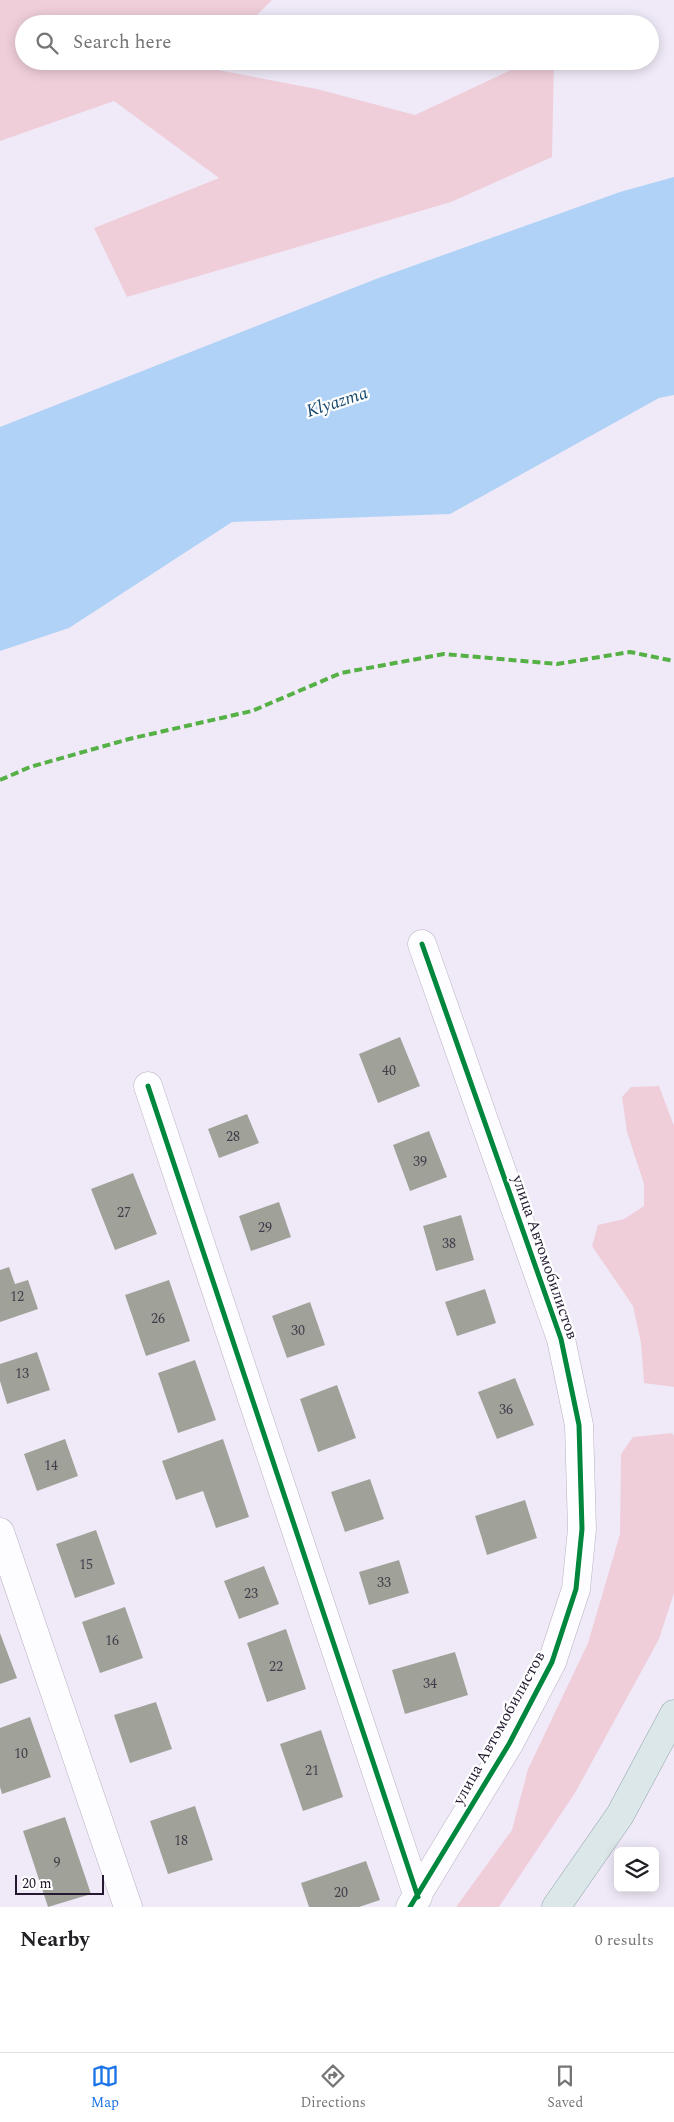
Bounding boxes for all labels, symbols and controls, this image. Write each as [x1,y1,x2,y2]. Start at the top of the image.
search box [15,15,659,70]
text: Search here [73,28,172,57]
icon: search [33,29,61,57]
water label: Klyazma [303,379,371,425]
house number: 40 [382,1060,396,1081]
house number: 28 [226,1126,240,1147]
house number: 39 [413,1151,427,1172]
street label: улица Автомобилистов [505,1171,584,1342]
house number: 27 [117,1202,131,1223]
house number: 29 [258,1217,272,1238]
house number: 38 [442,1233,456,1254]
house number: 12 [10,1286,24,1307]
house number: 26 [151,1308,165,1329]
house number: 30 [291,1320,305,1341]
house number: 13 [15,1363,29,1384]
house number: 36 [499,1399,513,1420]
house number: 14 [44,1455,58,1476]
house number: 15 [79,1554,93,1575]
house number: 33 [377,1572,391,1593]
house number: 23 [244,1583,258,1604]
house number: 16 [105,1630,119,1651]
street label: улица Автомобилистов [446,1647,551,1810]
house number: 22 [269,1656,283,1677]
house number: 34 [423,1673,437,1694]
house number: 10 [14,1743,28,1764]
house number: 21 [305,1760,319,1781]
house number: 18 [174,1830,188,1851]
map controls [614,1847,659,1892]
button: layers [614,1847,659,1892]
house number: 9 [54,1852,61,1873]
scale bar [15,1872,104,1895]
text: 20 m [22,1873,52,1894]
house number: 20 [334,1882,348,1903]
text: Nearby [20,1924,90,1956]
text: 0 results [595,1928,654,1952]
tab: Map [91,2062,119,2113]
tab: Directions [300,2062,366,2113]
tab: Saved [547,2062,583,2113]

